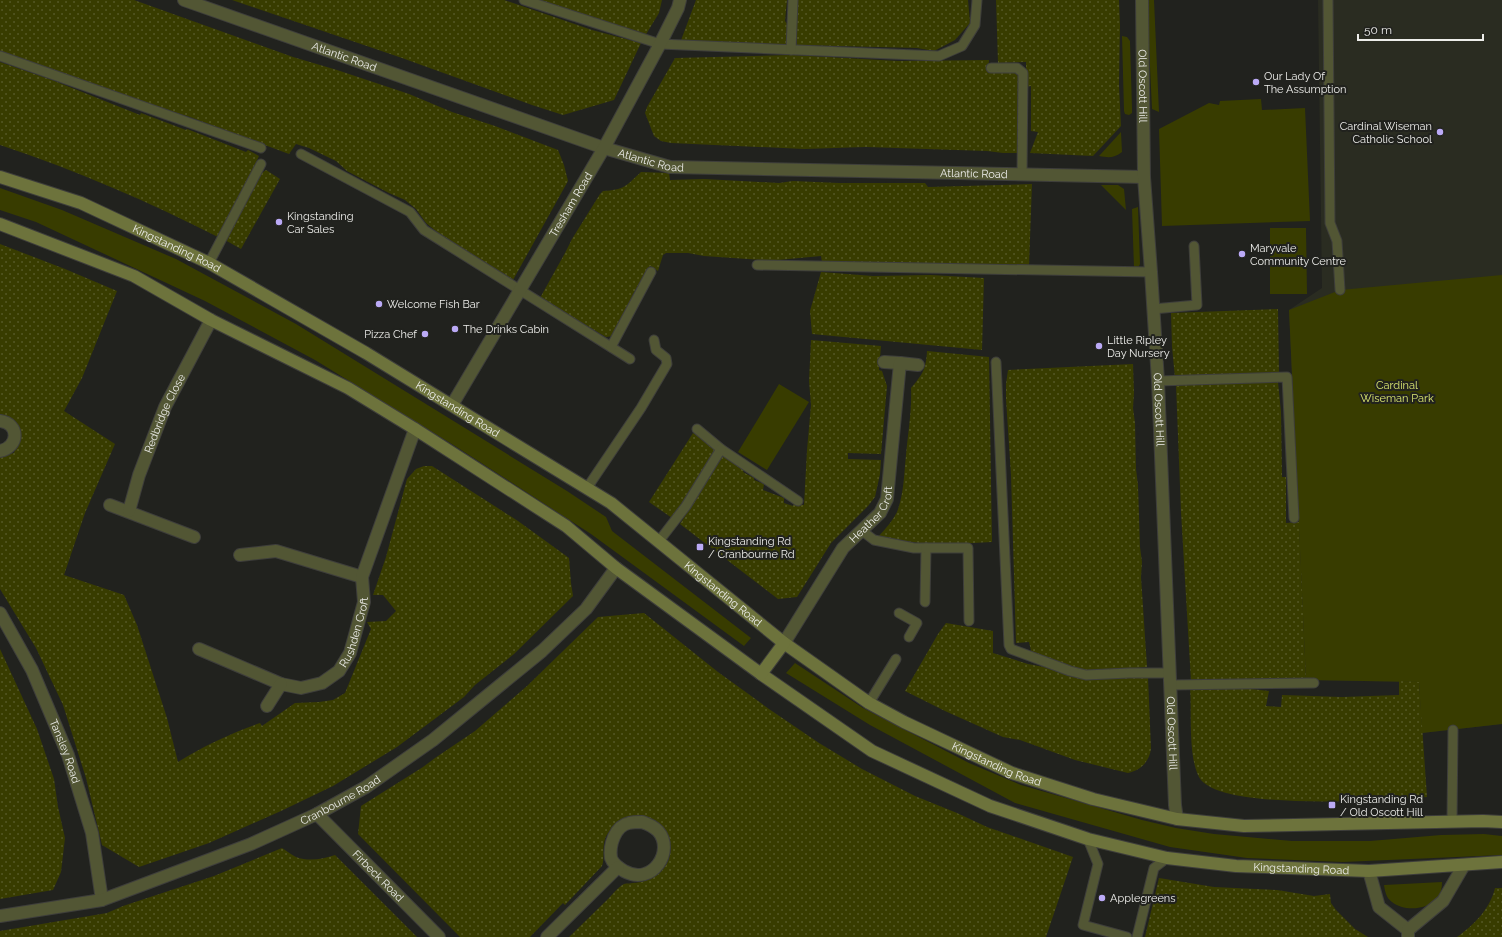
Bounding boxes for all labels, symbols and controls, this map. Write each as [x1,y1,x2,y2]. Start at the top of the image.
scale bar [1358,16,1483,42]
text: 50 m [1364,23,1392,37]
street label: Atlantic Road [310,39,379,74]
street label: Old Oscott Hill [1136,49,1150,123]
place label: Our Lady Of The Assumption [1264,70,1346,96]
marker: Our Lady Of The Assumption [1251,77,1261,87]
place label: Cardinal Wiseman Catholic School [1340,120,1432,146]
marker: Cardinal Wiseman Catholic School [1435,127,1445,137]
street label: Atlantic Road [616,146,684,174]
street label: Atlantic Road [940,166,1008,181]
street label: Tresham Road [546,170,595,239]
place label: Kingstanding Car Sales [287,210,354,236]
marker: Kingstanding Car Sales [274,217,284,227]
street label: Kingstanding Road [131,222,223,275]
place label: Maryvale Community Centre [1250,242,1347,268]
marker: Maryvale Community Centre [1237,249,1247,259]
place label: Welcome Fish Bar [387,298,480,311]
marker: Welcome Fish Bar [374,299,384,309]
place label: The Drinks Cabin [463,323,549,336]
marker: The Drinks Cabin [450,324,460,334]
place label: Pizza Chef [364,328,417,341]
marker: Pizza Chef [420,329,430,339]
place label: Little Ripley Day Nursery [1107,334,1170,360]
marker: Little Ripley Day Nursery [1094,341,1104,351]
street label: Redbridge Close [142,371,188,455]
street label: Old Oscott Hill [1151,372,1167,447]
street label: Kingstanding Road [413,379,502,440]
park label: Cardinal Wiseman Park [1360,379,1434,405]
street label: Heather Croft [846,485,895,545]
place label: Kingstanding Rd / Cranbourne Rd [708,535,795,561]
marker: Kingstanding Rd / Cranbourne Rd [695,542,705,552]
street label: Kingstanding Road [682,559,765,629]
street label: Rushden Croft [336,597,371,670]
street label: Old Oscott Hill [1164,696,1180,770]
street label: Tansley Road [47,717,83,785]
street label: Kingstanding Road [950,739,1043,789]
street label: Cranbourne Road [298,772,383,827]
place label: Kingstanding Rd / Old Oscott Hill [1340,793,1423,819]
marker: Kingstanding Rd / Old Oscott Hill [1327,800,1337,810]
street label: Firbeck Road [350,847,407,904]
street label: Kingstanding Road [1253,860,1350,877]
place label: Applegreens [1110,892,1176,905]
marker: Applegreens [1097,893,1107,903]

